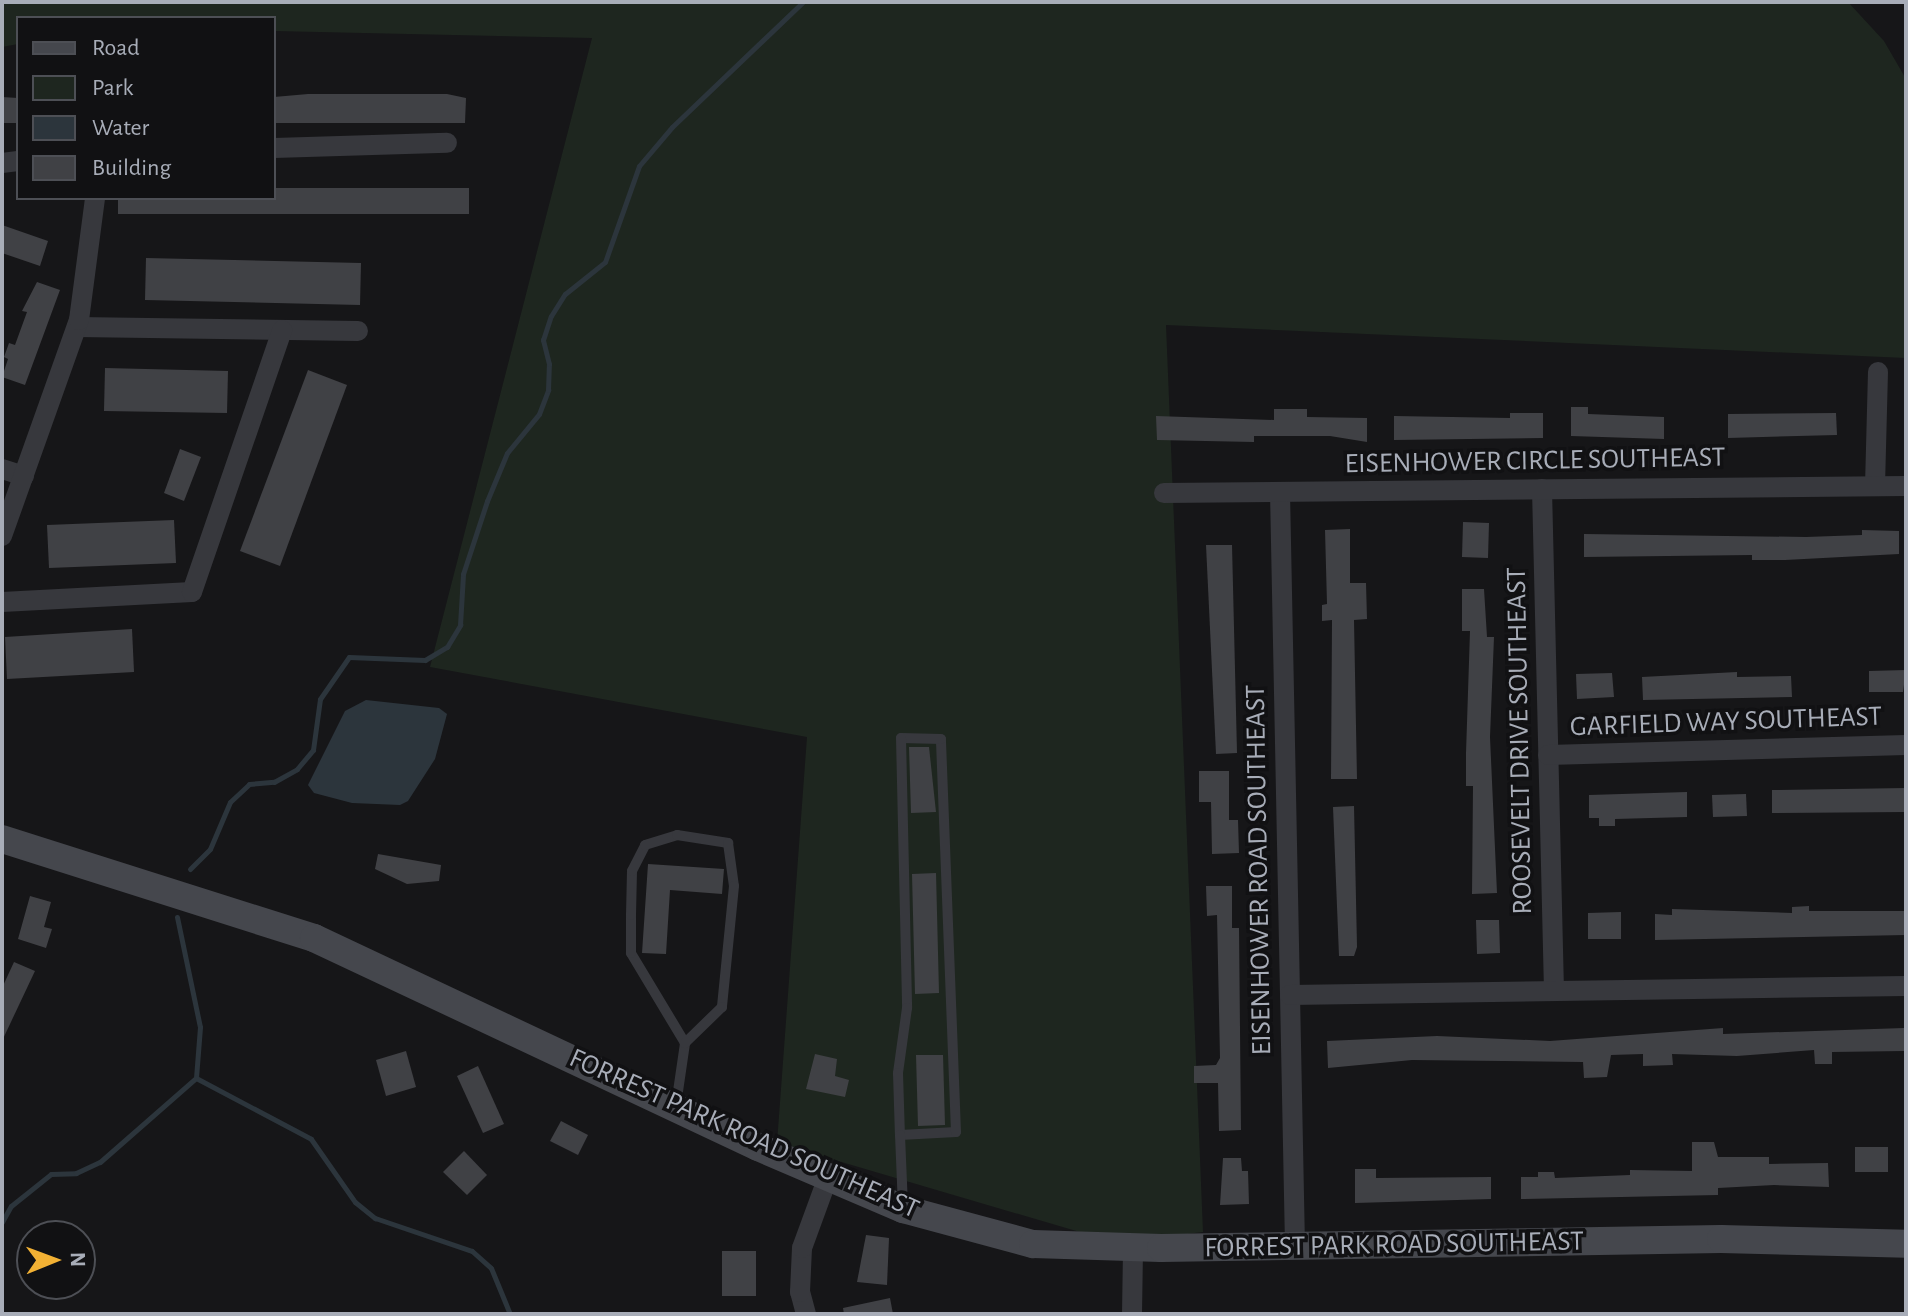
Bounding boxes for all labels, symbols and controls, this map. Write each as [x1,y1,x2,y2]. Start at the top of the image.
legend [16,16,276,200]
text: Road [92,36,140,60]
text: Park [92,76,133,100]
text: Water [92,116,149,140]
text: Building [92,156,171,180]
street label: EISENHOWER CIRCLE SOUTHEAST [1344,441,1726,481]
street label: ROOSEVELT DRIVE SOUTHEAST [1500,567,1540,915]
street label: EISENHOWER ROAD SOUTHEAST [1239,684,1279,1056]
street label: GARFIELD WAY SOUTHEAST [1569,700,1883,744]
street label: FORREST PARK ROAD SOUTHEAST [564,1041,924,1227]
north arrow [16,1220,96,1300]
street label: FORREST PARK ROAD SOUTHEAST [1204,1225,1584,1265]
text: N [67,1252,89,1267]

